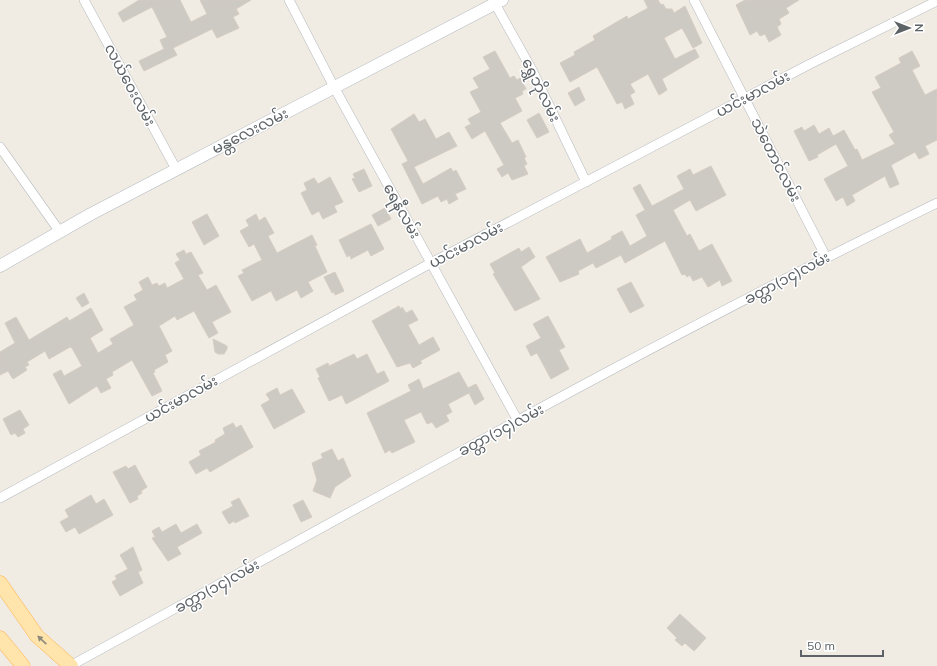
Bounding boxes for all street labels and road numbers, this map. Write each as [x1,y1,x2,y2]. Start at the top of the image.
street label: လယ်ဝေးလမ်း [101,40,160,129]
street label: ရွှေဘိုလမ်း [515,55,565,126]
street label: ယင်းမာလမ်း [713,66,793,121]
street label: မန္တလေးလမ်း [208,103,293,161]
street label: သဲတောင်လမ်း [747,115,806,205]
street label: ရေနီလမ်း [377,180,425,243]
street label: ယင်းမာလမ်း [426,217,506,272]
street label: ခတ္တာ(၁၄)လမ်း [741,247,834,311]
street label: ယင်းမာလမ်း [141,371,221,427]
street label: ခတ္တာ(၁၄)လမ်း [455,399,548,463]
street label: ခတ္တာ(၁၄)လမ်း [171,554,264,619]

